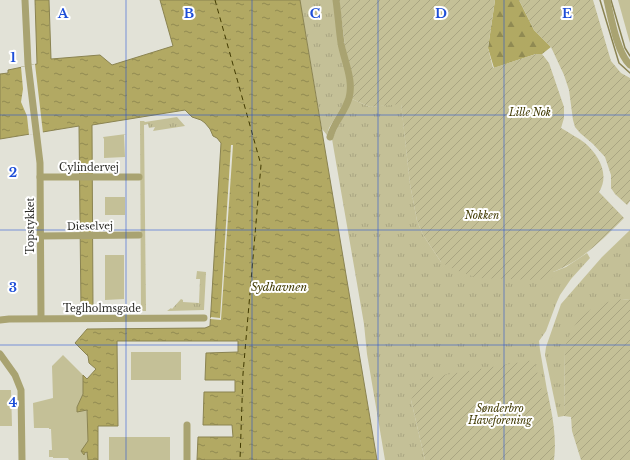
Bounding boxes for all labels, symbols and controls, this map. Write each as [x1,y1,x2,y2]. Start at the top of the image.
text: A [57,5,69,22]
text: B [184,5,194,22]
text: C [310,5,321,22]
text: D [435,5,447,22]
text: E [562,5,572,22]
text: 1 [10,49,16,66]
park label: Lille Nok [508,106,551,119]
street label: Cylindervej [59,161,119,174]
text: 2 [9,164,17,181]
street label: Topstykket [24,198,37,254]
park label: Nokken [464,209,499,222]
street label: Dieselvej [67,219,113,233]
text: 3 [9,279,17,296]
water label: Sydhavnen [251,280,307,294]
street label: Teglholmsgade [63,302,141,315]
text: 4 [9,394,18,411]
park label: Sønderbro Haveforening [467,402,532,427]

